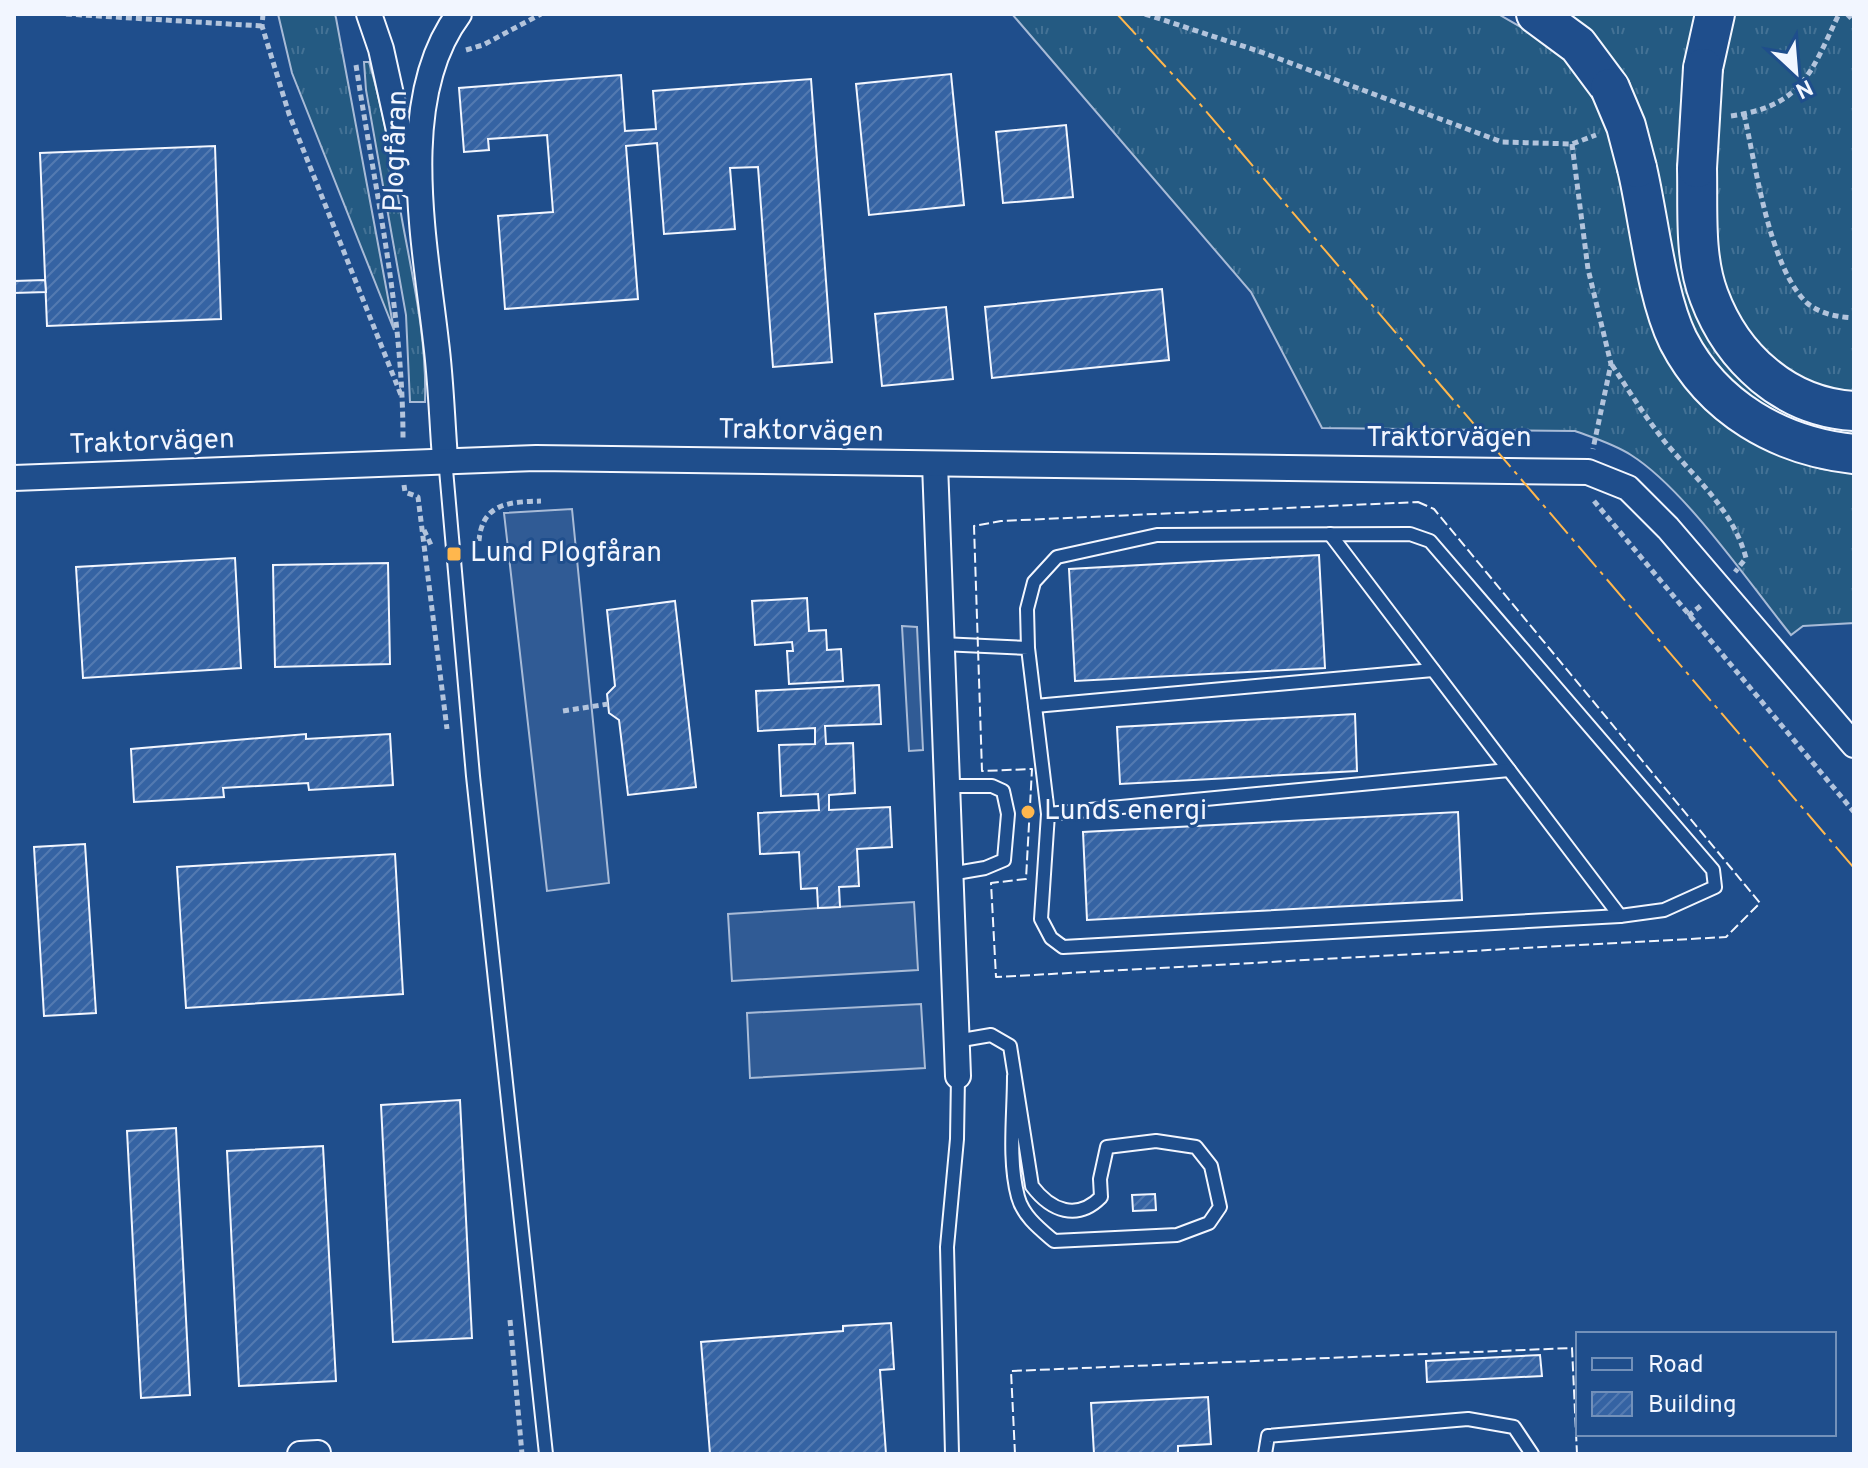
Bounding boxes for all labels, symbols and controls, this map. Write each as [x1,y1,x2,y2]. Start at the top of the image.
north arrow [1756,32,1836,112]
text: N [1791,72,1817,103]
street label: Plogfåran [377,89,417,213]
street label: Traktorvägen [718,413,884,451]
street label: Traktorvägen [1366,421,1532,457]
street label: Traktorvägen [69,422,235,464]
place label: Lund Plogfåran [470,536,662,572]
marker: Lund Plogfåran [445,545,463,563]
place label: Lunds energi [1044,794,1207,830]
marker: Lunds energi [1019,803,1037,821]
legend [1576,1332,1836,1436]
text: Road [1648,1351,1704,1381]
text: Building [1648,1391,1737,1421]

